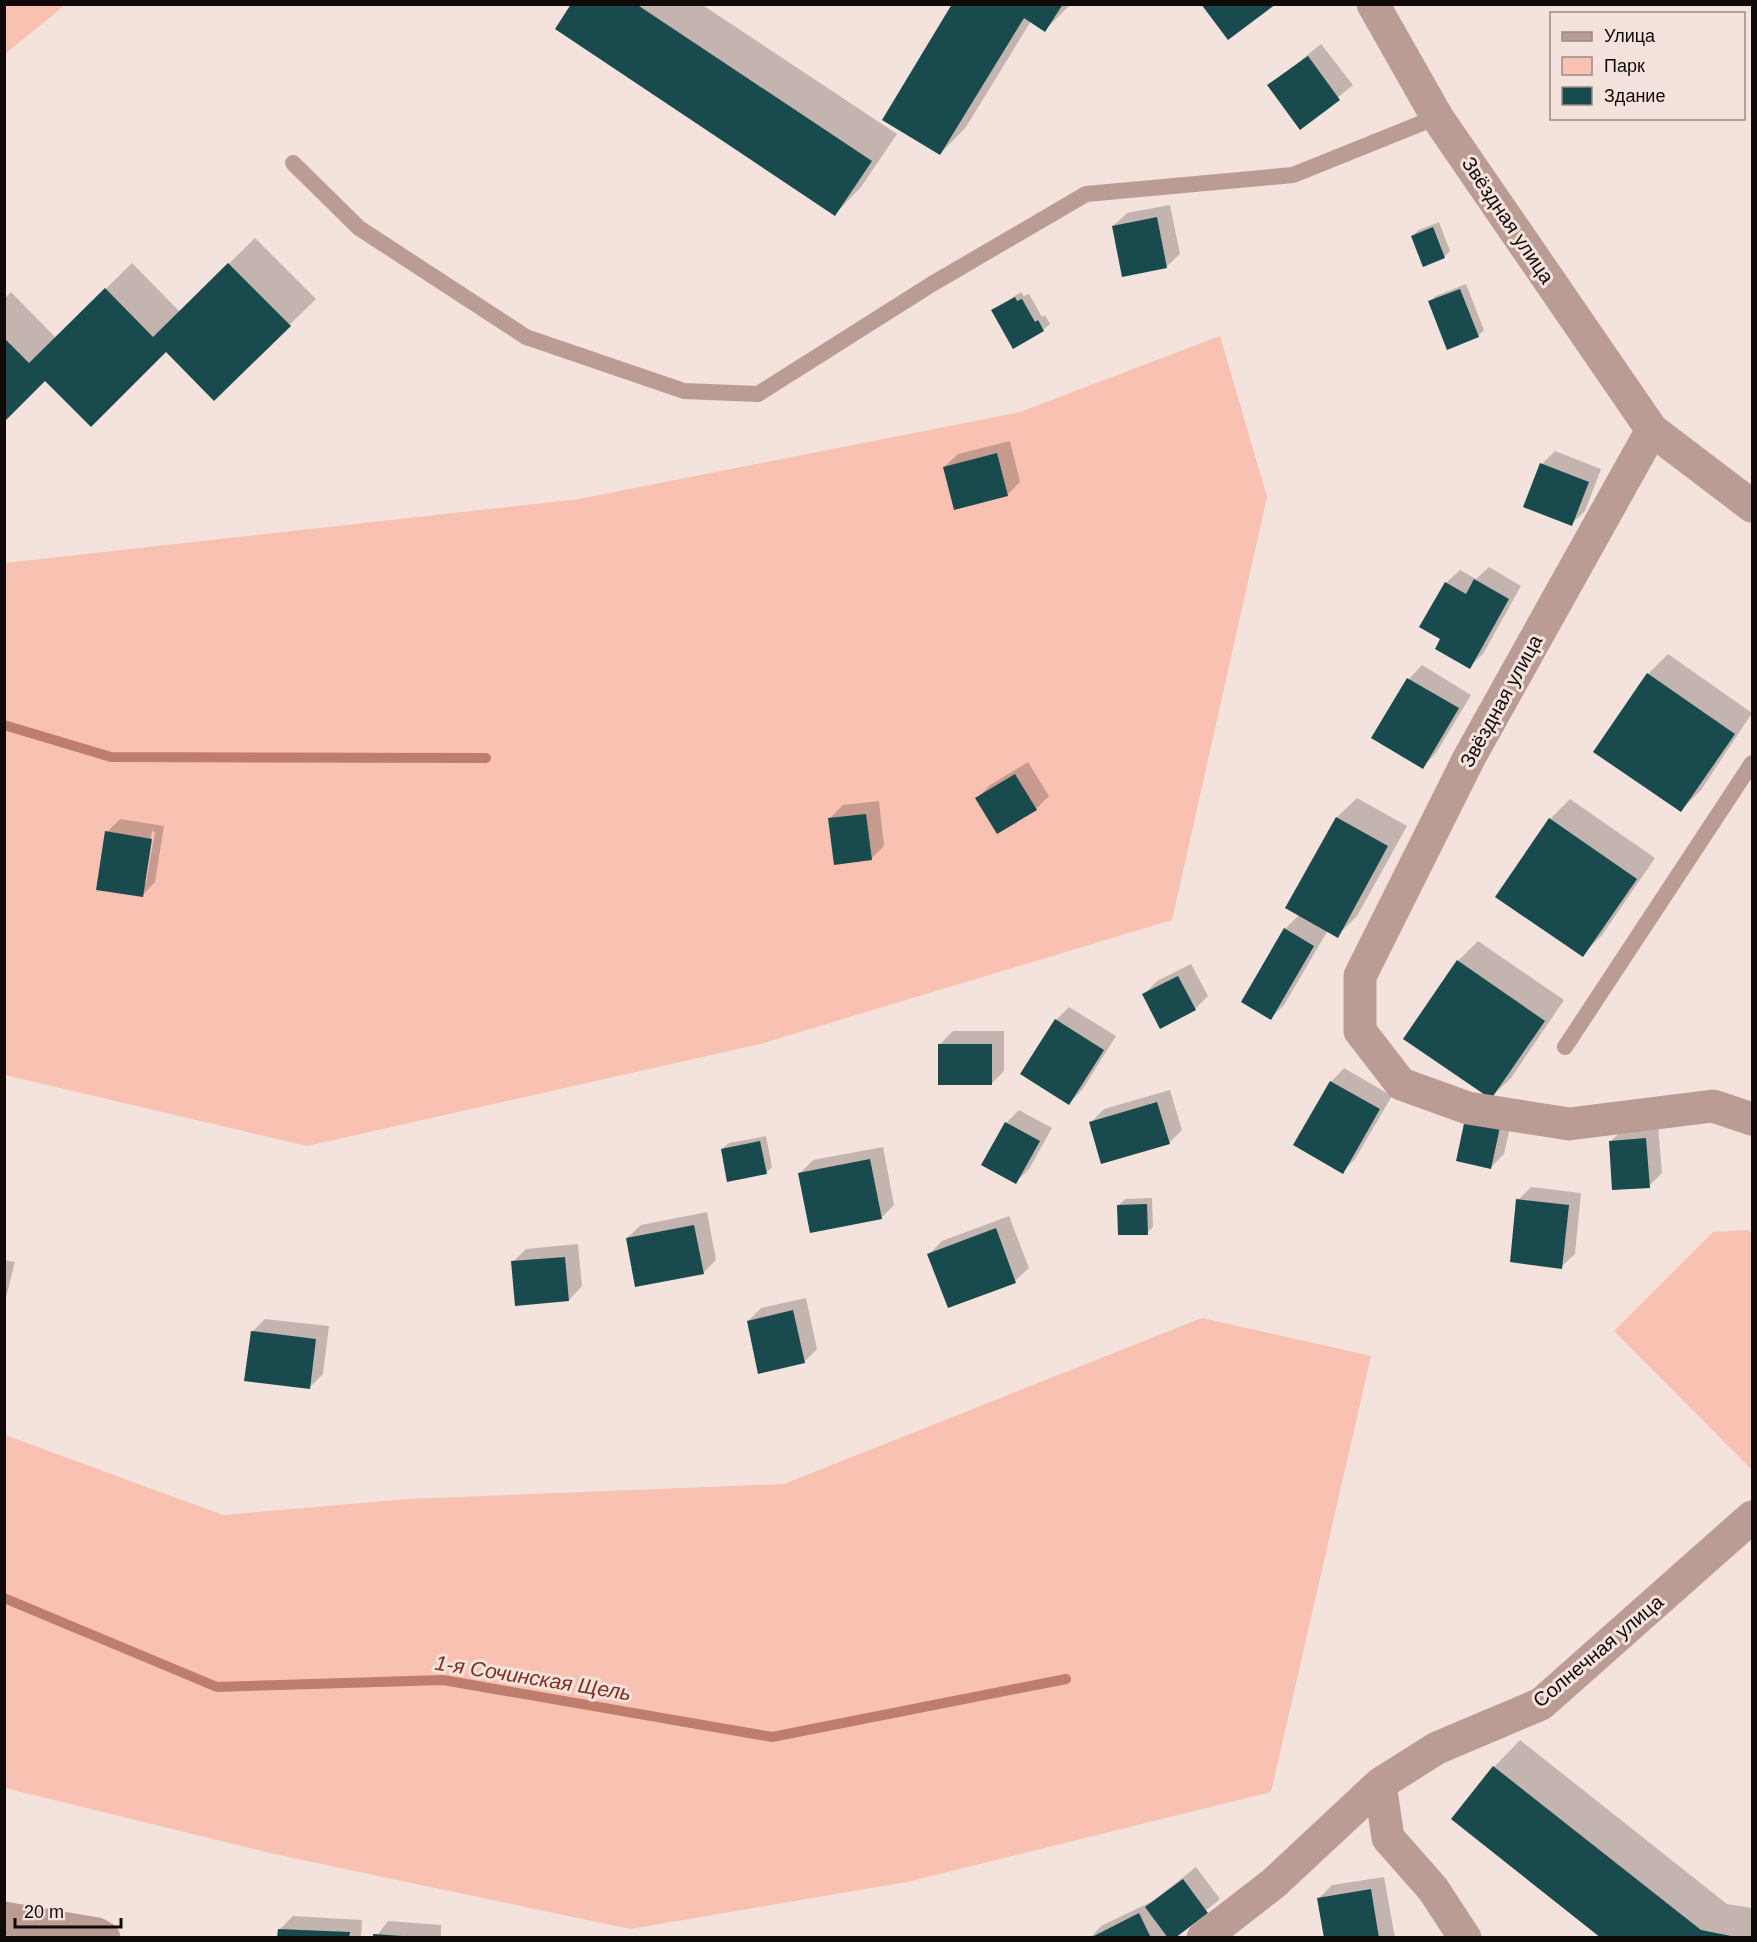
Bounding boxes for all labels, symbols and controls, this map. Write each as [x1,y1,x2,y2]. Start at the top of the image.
legend [1550,12,1745,120]
text: Улица [1604,26,1656,46]
text: Парк [1604,56,1645,76]
text: Здание [1604,86,1665,106]
street label: Звёздная улица [1458,153,1559,288]
street label: Звёздная улица [1456,630,1547,771]
street label: Солнечная улица [1529,1590,1668,1712]
water label: 1-я Сочинская Щель [433,1651,633,1704]
scale bar [15,1891,122,1929]
text: 20 m [24,1902,64,1922]

